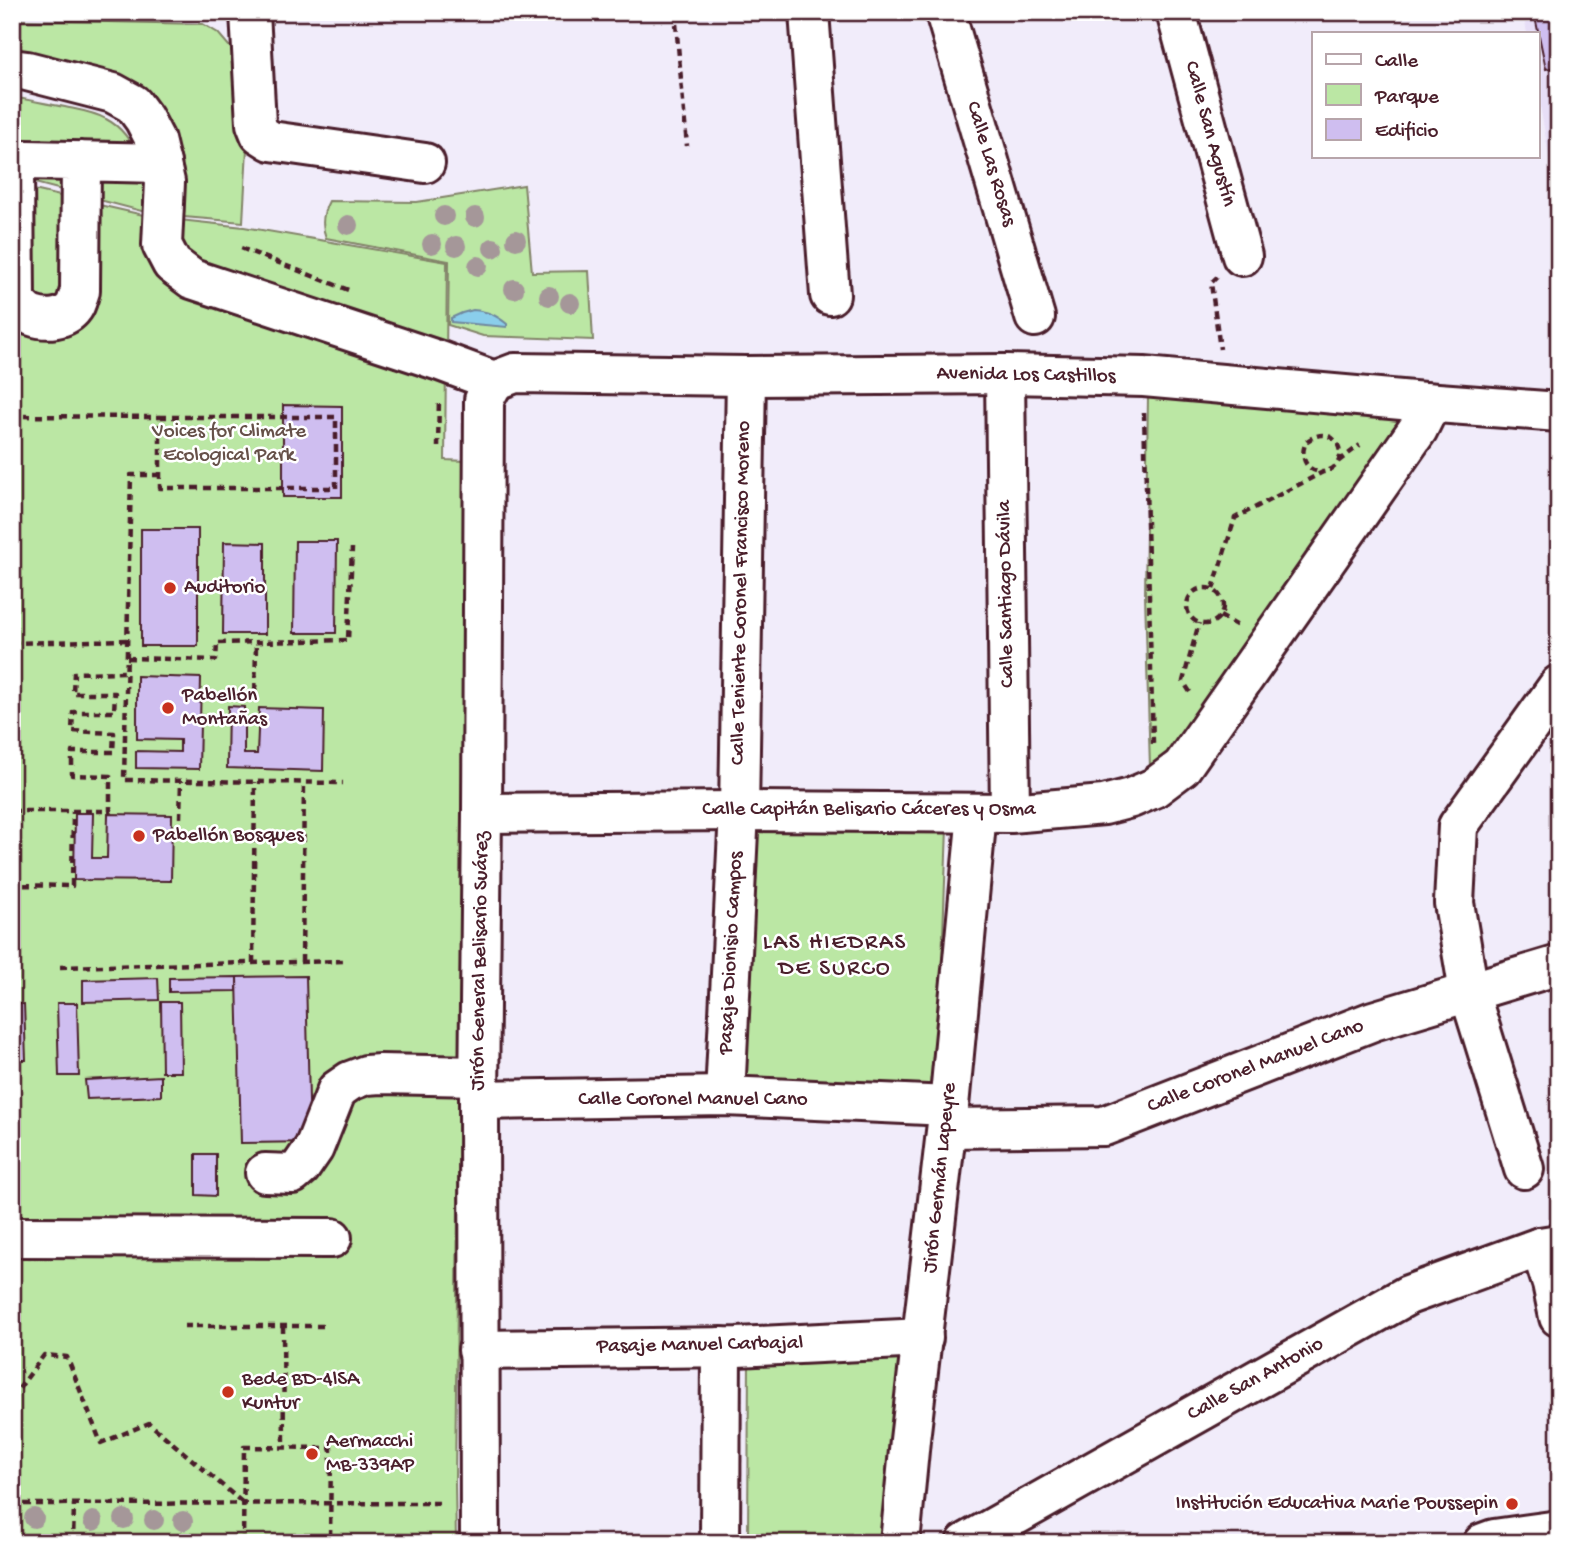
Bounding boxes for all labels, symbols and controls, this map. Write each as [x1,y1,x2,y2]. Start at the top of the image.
legend [1312,32,1540,158]
text: Calle [1375,50,1419,75]
street label: Calle San Agustín [1178,59,1240,209]
text: Parque [1374,86,1440,111]
street label: Calle Las Rosas [959,99,1021,231]
text: Edificio [1375,120,1439,145]
street label: Avenida Los Castillos [936,362,1117,390]
park label: Voices for Climate Ecological Park [151,420,307,469]
street label: Calle Teniente Coronel Francisco Moreno [726,420,758,766]
street label: Calle Santiago Dávila [993,499,1021,688]
place label: Auditorio [184,576,266,601]
marker: Auditorio [162,580,178,596]
place label: Pabellón Montañas [181,684,268,733]
marker: Pabellón Montañas [160,700,176,716]
street label: Calle Capitán Belisario Cáceres y Osma [702,798,1037,823]
place label: Pabellón Bosques [152,824,305,849]
marker: Pabellón Bosques [131,828,147,844]
street label: Jirón General Belisario Suárez [466,830,496,1091]
street label: Pasaje Dionisio Campos [714,850,750,1056]
district label: LAS HIEDRAS DE SURCO [763,930,907,983]
street label: Calle Coronel Manuel Cano [1144,1014,1368,1120]
street label: Jirón Germán Lapeyre [919,1080,964,1274]
street label: Calle Coronel Manuel Cano [578,1088,808,1113]
street label: Pasaje Manuel Carbajal [595,1332,804,1360]
street label: Calle San Antonio [1184,1332,1328,1428]
place label: Bede BD-4lSA Kuntur [241,1368,361,1417]
marker: Bede BD-4lSA Kuntur [220,1384,236,1400]
place label: Aermacchi MB-339AP [326,1430,415,1479]
marker: Aermacchi MB-339AP [304,1446,320,1462]
place label: Institución Educativa Marie Poussepin [1176,1492,1498,1517]
marker: Institución Educativa Marie Poussepin [1504,1496,1520,1512]

